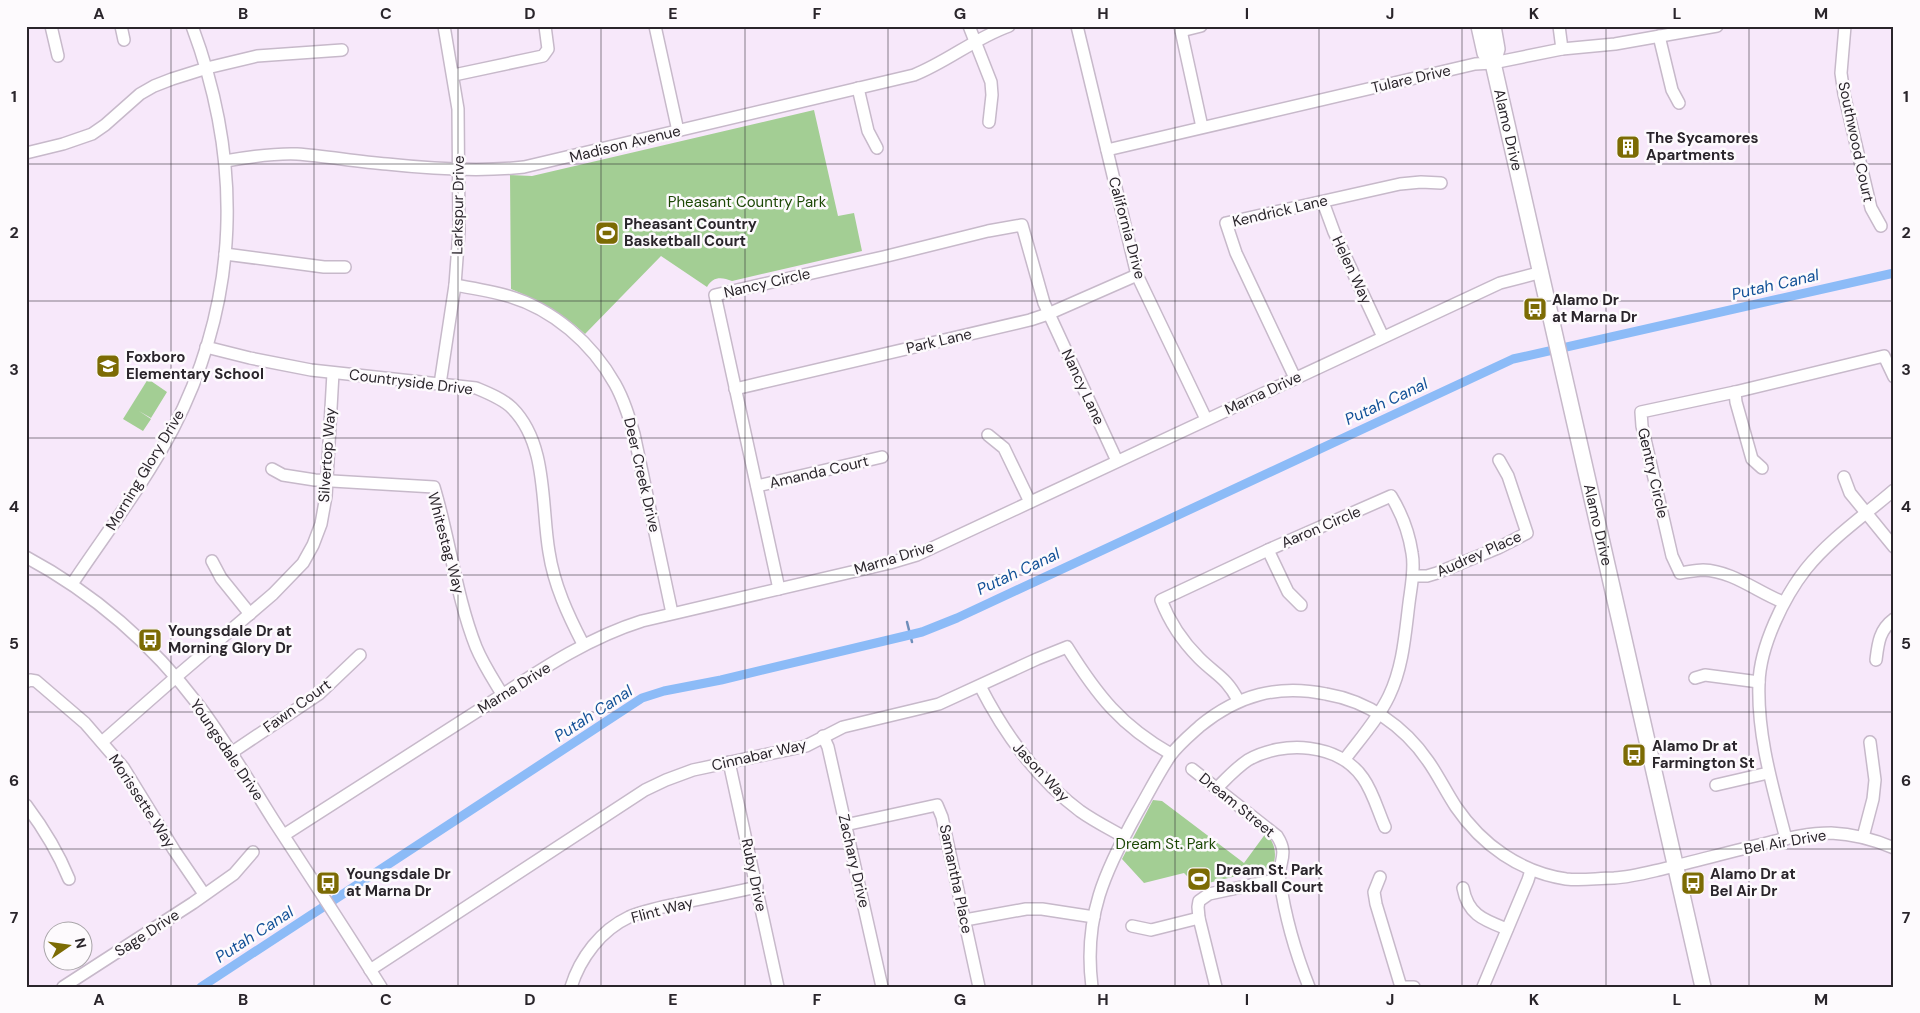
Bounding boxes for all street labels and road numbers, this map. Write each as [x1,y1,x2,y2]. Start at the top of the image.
street label: Tulare Drive [1369,60,1453,98]
street label: Southwood Court [1833,80,1879,204]
street label: Alamo Drive [1489,87,1527,173]
street label: Madison Avenue [567,121,683,167]
street label: Larkspur Drive [447,155,469,255]
street label: California Drive [1104,175,1150,281]
street label: Kendrick Lane [1230,190,1330,232]
street label: Helen Way [1327,233,1377,308]
street label: Nancy Circle [722,263,812,303]
street label: Park Lane [904,324,974,358]
street label: Nancy Lane [1057,346,1109,428]
street label: Countryside Drive [348,364,474,400]
street label: Marna Drive [1221,366,1305,420]
street label: Morning Glory Drive [101,406,189,534]
street label: Silvertop Way [314,406,340,503]
street label: Deer Creek Drive [619,416,665,534]
street label: Gentry Circle [1633,426,1673,520]
street label: Amanda Court [767,451,871,493]
street label: Alamo Drive [1579,482,1617,568]
street label: Whitestag Way [423,490,469,597]
street label: Aaron Circle [1278,501,1364,553]
street label: Audrey Place [1433,526,1525,582]
street label: Marna Drive [852,536,936,580]
street label: Marna Drive [474,658,554,718]
street label: Fawn Court [259,675,335,737]
street label: Youngsdale Drive [186,695,268,805]
street label: Cinnabar Way [710,734,809,776]
street label: Jason Way [1008,738,1074,807]
street label: Morissette Way [104,750,180,852]
street label: Dream Street [1195,768,1279,842]
street label: Zachary Drive [834,812,874,910]
street label: Samantha Place [935,823,977,935]
street label: Bel Air Drive [1742,825,1828,859]
street label: Ruby Drive [737,837,771,913]
street label: Flint Way [629,892,696,928]
street label: Sage Drive [111,905,183,961]

